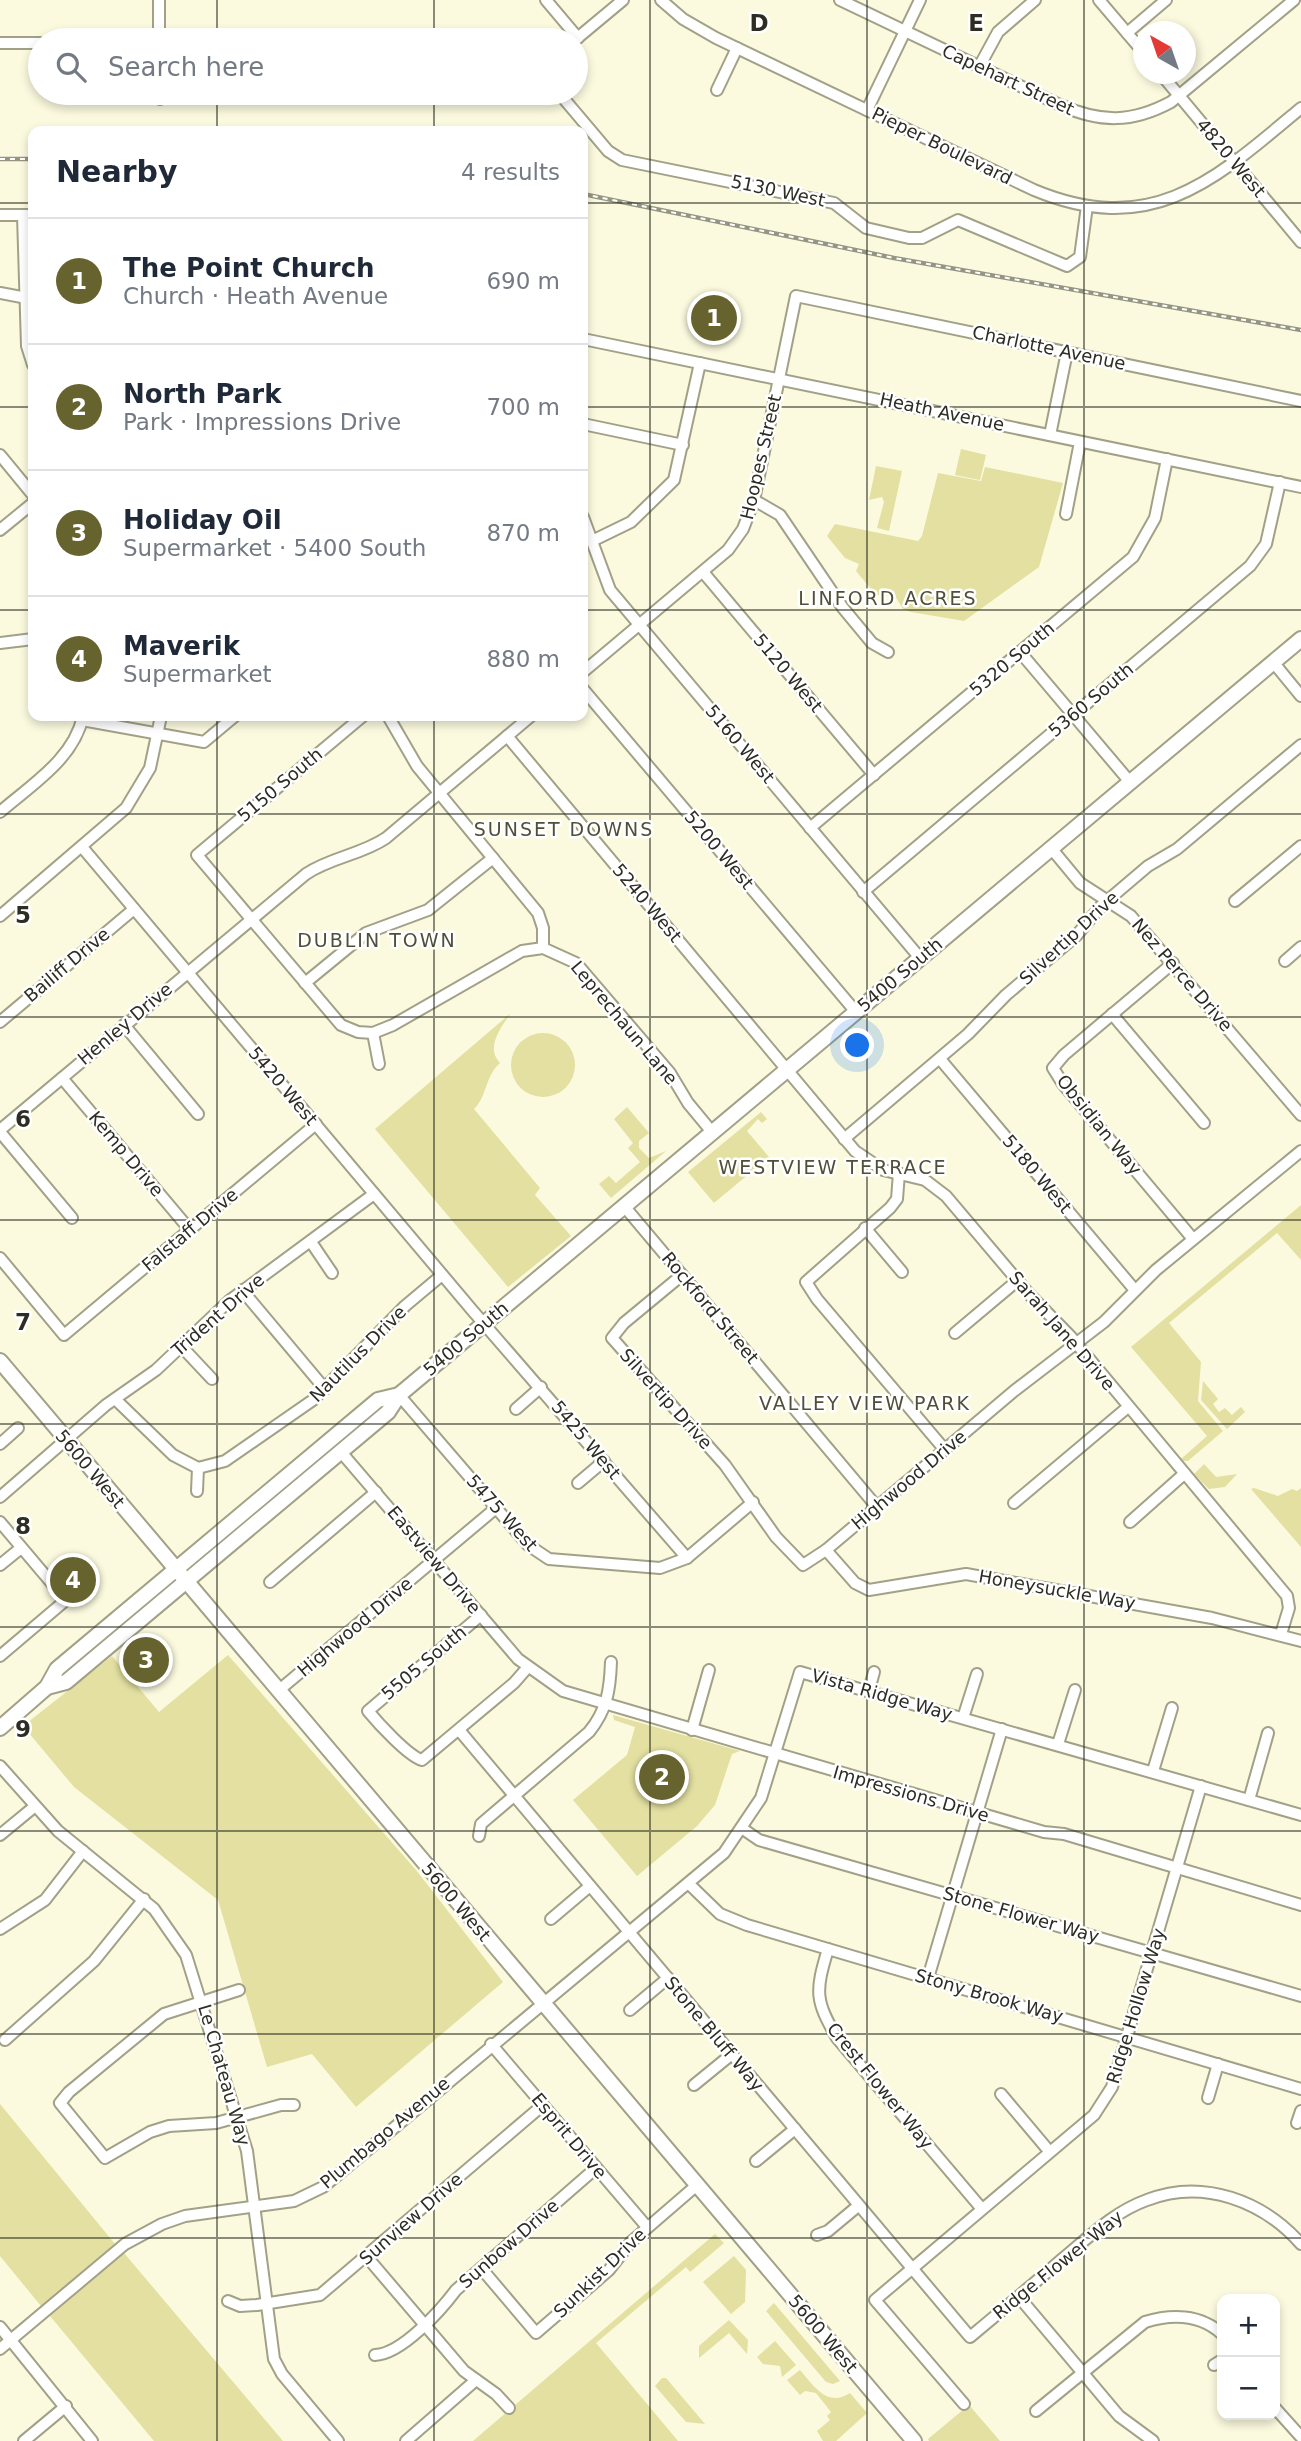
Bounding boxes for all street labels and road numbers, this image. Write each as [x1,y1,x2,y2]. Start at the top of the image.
street label: Capehart Street [939,40,1078,119]
street label: Pieper Boulevard [869,103,1016,189]
street label: 4820 West [1193,114,1270,201]
street label: 5130 West [729,170,827,211]
street label: Charlotte Avenue [971,321,1128,374]
street label: Heath Avenue [878,388,1006,435]
street label: Hoopes Street [736,392,785,522]
street label: 5320 South [965,617,1058,700]
street label: 5120 West [750,629,827,716]
street label: 5360 South [1044,658,1137,741]
street label: 5160 West [702,700,779,787]
street label: 5150 South [233,743,326,826]
street label: 5200 West [681,806,758,893]
street label: 5240 West [609,859,686,946]
street label: Silvertip Drive [1015,886,1123,989]
street label: Nez Perce Drive [1128,914,1237,1035]
street label: Bailiff Drive [20,923,113,1006]
street label: 5400 South [853,933,946,1016]
street label: Leprechaun Lane [567,957,682,1089]
street label: Henley Drive [73,978,176,1069]
street label: 5420 West [245,1042,322,1129]
street label: Obsidian Way [1053,1070,1146,1179]
street label: Kemp Drive [85,1107,168,1201]
street label: 5180 West [999,1130,1076,1217]
street label: Falstaff Drive [138,1184,242,1276]
street label: Rockford Street [658,1248,763,1368]
street label: Sarah Jane Drive [1005,1267,1120,1394]
street label: Trident Drive [166,1269,268,1361]
street label: 5400 South [419,1297,512,1380]
street label: Nautilus Drive [305,1301,410,1406]
street label: Silvertip Drive [616,1344,717,1453]
street label: 5425 West [548,1396,625,1483]
street label: 5600 West [52,1425,129,1512]
street label: Highwood Drive [847,1426,970,1534]
street label: 5475 West [463,1470,542,1555]
street label: Eastview Drive [383,1502,485,1618]
street label: Honeysuckle Way [977,1565,1137,1614]
street label: Highwood Drive [293,1573,416,1681]
street label: 5505 South [377,1621,470,1704]
street label: Vista Ridge Way [809,1664,955,1725]
street label: Impressions Drive [831,1761,992,1826]
street label: 5600 West [418,1858,495,1945]
street label: Stone Flower Way [941,1882,1102,1947]
street label: Ridge Hollow Way [1102,1925,1169,2086]
street label: Stony Brook Way [913,1964,1066,2027]
street label: Stone Bluff Way [660,1972,769,2095]
street label: Le Chateau Way [194,2002,255,2148]
street label: Crest Flower Way [823,2018,938,2153]
street label: Plumbago Avenue [316,2072,454,2193]
street label: Esprit Drive [527,2089,611,2183]
street label: Sunview Drive [355,2168,466,2269]
street label: Sunbow Drive [455,2195,563,2293]
street label: Ridge Flower Way [989,2206,1127,2323]
street label: Sunkist Drive [549,2223,650,2322]
street label: 5600 West [785,2290,862,2377]

